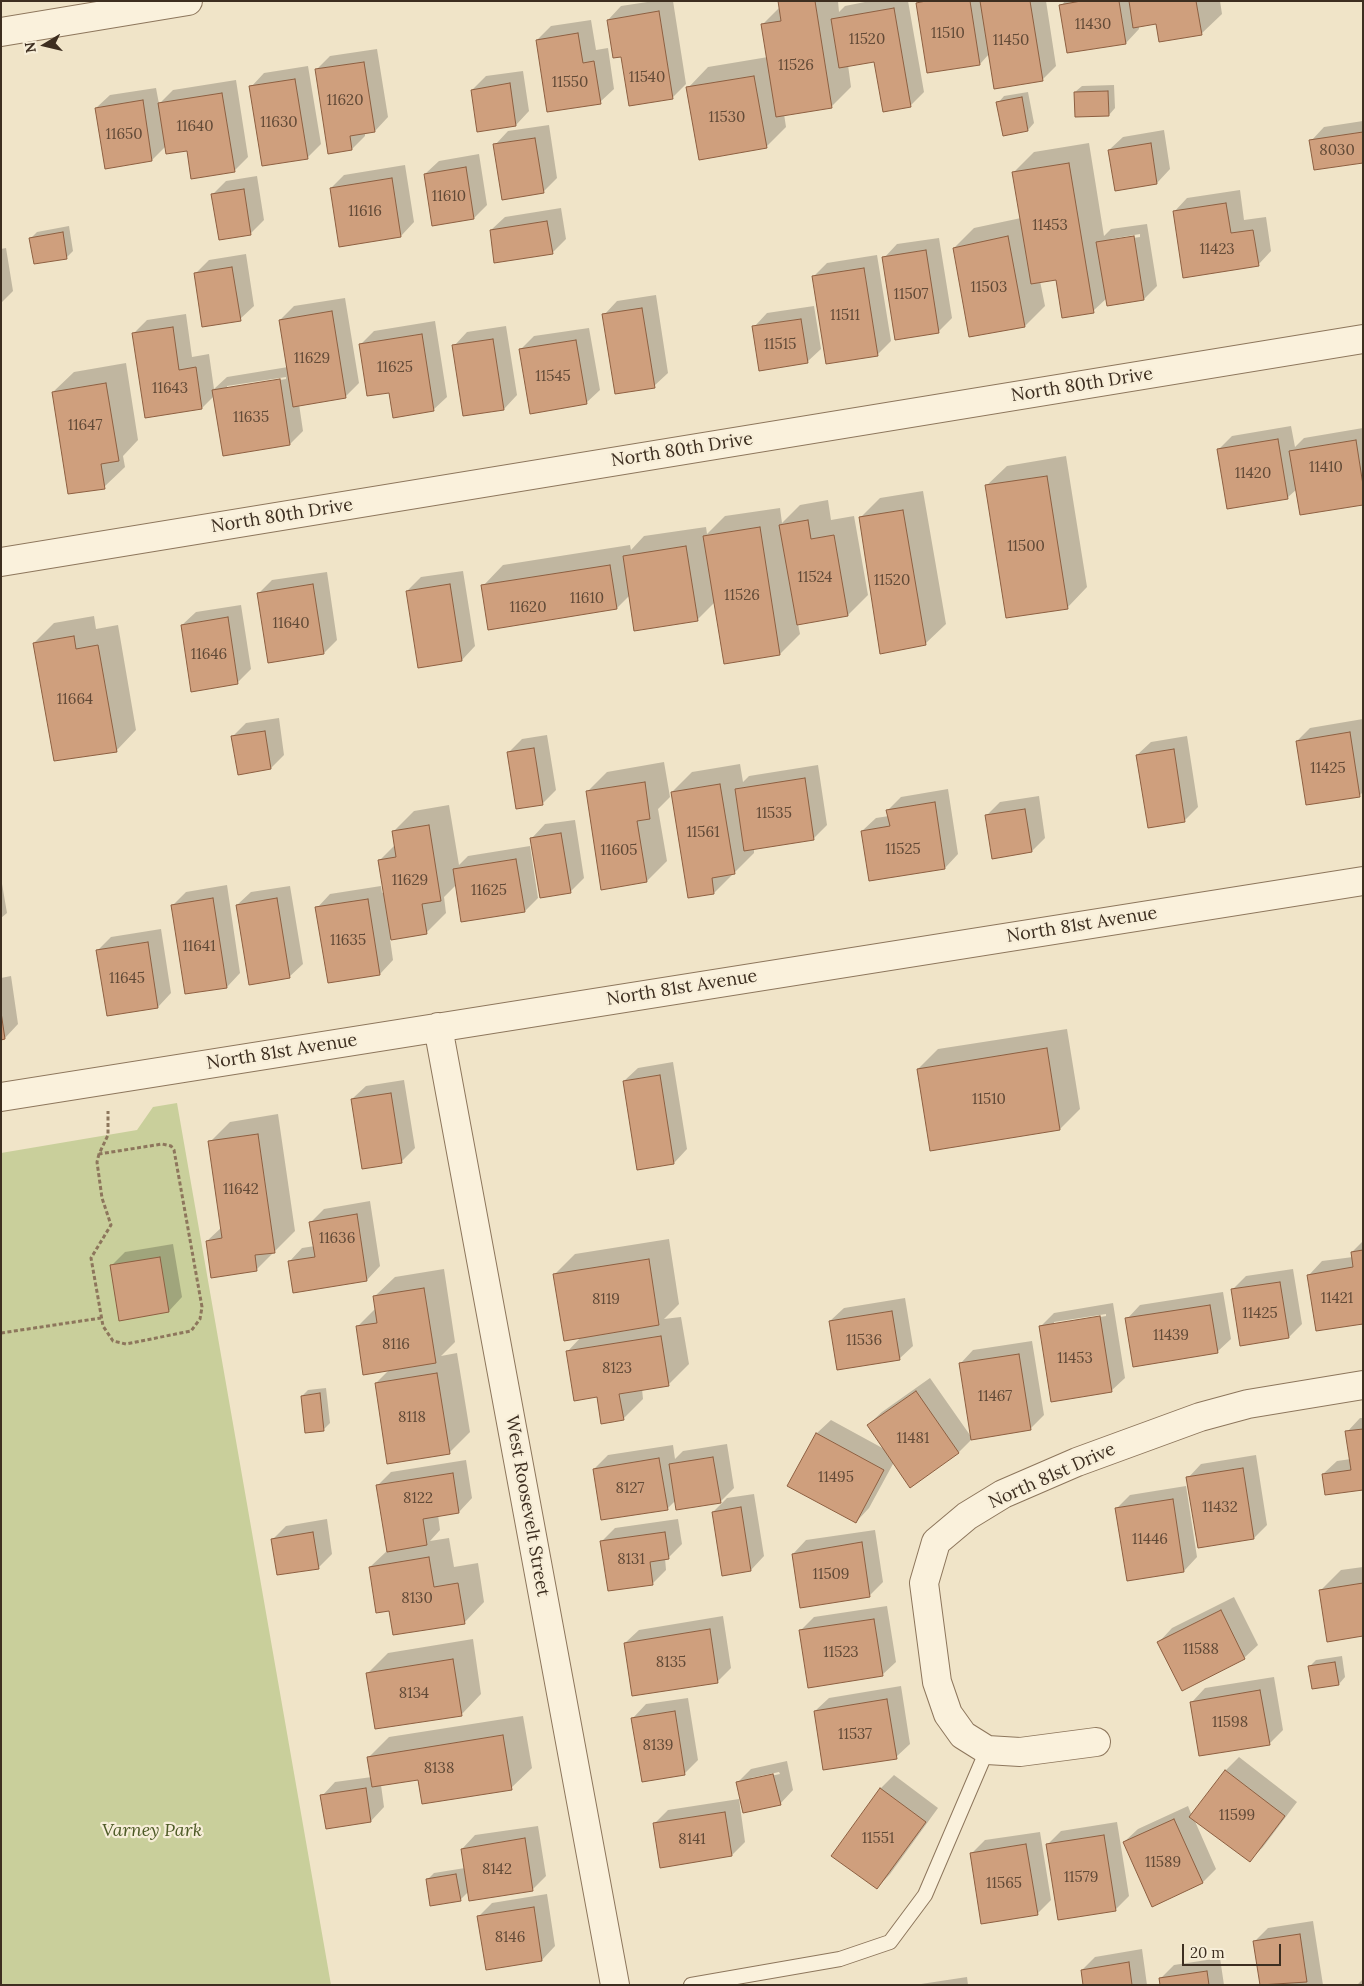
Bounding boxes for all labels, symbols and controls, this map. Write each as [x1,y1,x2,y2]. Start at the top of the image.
house number: 11430 [1075,16,1111,34]
north arrow [20,20,70,70]
house number: 11510 [931,25,965,43]
house number: 11520 [849,31,885,49]
house number: 11450 [993,32,1029,50]
text: N [20,41,40,54]
house number: 11526 [778,57,814,75]
house number: 11540 [629,69,665,87]
house number: 11550 [552,74,588,92]
house number: 11620 [327,92,363,110]
house number: 11530 [709,109,745,127]
house number: 11630 [260,114,298,132]
house number: 11640 [176,118,214,136]
house number: 11650 [105,126,143,144]
house number: 8030 [1319,142,1355,160]
house number: 11610 [432,188,466,206]
house number: 11616 [348,203,382,221]
house number: 11453 [1032,217,1068,235]
house number: 11423 [1199,241,1235,259]
house number: 11503 [971,279,1007,297]
house number: 11507 [894,286,928,304]
house number: 11511 [830,307,860,325]
house number: 11515 [764,336,796,354]
house number: 11629 [294,350,330,368]
house number: 11625 [377,359,413,377]
street label: North 80th Drive [1010,363,1154,407]
house number: 11545 [535,368,571,386]
house number: 11643 [152,380,188,398]
house number: 11635 [233,409,269,427]
house number: 11647 [68,417,102,435]
street label: North 80th Drive [610,428,754,472]
house number: 11410 [1309,459,1343,477]
house number: 11420 [1235,465,1271,483]
street label: North 80th Drive [210,494,354,538]
house number: 11500 [1007,538,1045,556]
house number: 11524 [798,569,832,587]
house number: 11520 [874,572,910,590]
house number: 11526 [724,587,760,605]
house number: 11610 [570,590,604,608]
house number: 11620 [510,599,546,617]
house number: 11640 [272,615,310,633]
house number: 11646 [191,646,227,664]
house number: 11664 [57,691,93,709]
house number: 11425 [1310,760,1346,778]
house number: 11535 [756,805,792,823]
house number: 11561 [686,824,720,842]
house number: 11525 [885,841,921,859]
house number: 11605 [600,842,638,860]
house number: 11629 [392,872,428,890]
house number: 11625 [471,882,507,900]
street label: North 81st Avenue [1005,902,1159,948]
house number: 11635 [330,932,366,950]
house number: 11641 [182,938,216,956]
street label: North 81st Avenue [605,965,759,1011]
house number: 11645 [109,970,145,988]
street label: North 81st Avenue [205,1029,359,1075]
house number: 11510 [972,1091,1006,1109]
house number: 11642 [223,1181,259,1199]
house number: 11636 [319,1230,355,1248]
house number: 11421 [1321,1290,1353,1308]
house number: 8119 [592,1291,620,1309]
house number: 11425 [1242,1305,1278,1323]
house number: 11439 [1153,1327,1189,1345]
house number: 11536 [846,1332,882,1350]
house number: 8116 [382,1336,410,1354]
house number: 11453 [1057,1350,1093,1368]
house number: 8123 [602,1360,632,1378]
house number: 11467 [978,1388,1012,1406]
house number: 8118 [398,1409,426,1427]
street label: West Roosevelt Street [500,1414,554,1598]
house number: 11481 [897,1430,929,1448]
street label: North 81st Drive [985,1438,1119,1514]
house number: 11495 [818,1469,854,1487]
house number: 8127 [616,1480,644,1498]
house number: 8122 [403,1490,433,1508]
house number: 11432 [1202,1499,1238,1517]
house number: 11446 [1132,1531,1168,1549]
house number: 8131 [617,1551,645,1569]
house number: 11509 [812,1566,850,1584]
house number: 8130 [401,1590,433,1608]
house number: 11588 [1183,1641,1219,1659]
house number: 11523 [823,1644,859,1662]
house number: 8135 [656,1654,686,1672]
house number: 8134 [399,1685,429,1703]
house number: 11598 [1212,1714,1248,1732]
house number: 11537 [838,1726,872,1744]
house number: 8139 [643,1737,673,1755]
house number: 8138 [424,1760,454,1778]
house number: 11599 [1219,1807,1255,1825]
park label: Varney Park [102,1820,202,1842]
house number: 11551 [862,1830,894,1848]
house number: 8141 [678,1831,706,1849]
house number: 11589 [1145,1854,1181,1872]
house number: 8142 [482,1861,512,1879]
house number: 11579 [1064,1869,1098,1887]
house number: 11565 [986,1875,1022,1893]
house number: 8146 [495,1929,525,1947]
scale bar [1184,1934,1283,1966]
text: 20 m [1190,1943,1225,1962]

